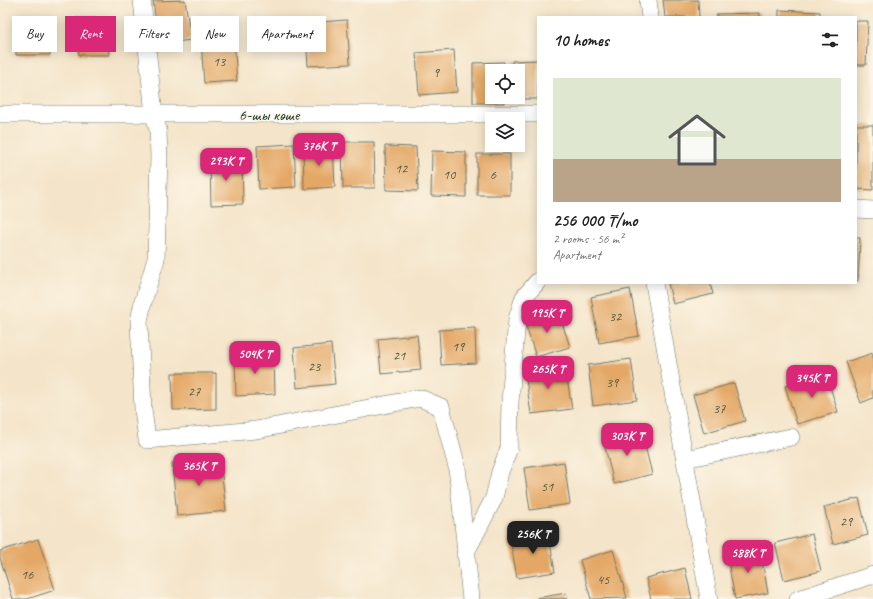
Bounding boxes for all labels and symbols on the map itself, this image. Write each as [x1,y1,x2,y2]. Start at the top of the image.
house number: 13 [213,53,227,70]
house number: 9 [433,64,441,81]
street label: 6-шы көше [239,105,301,125]
pin: 376K ₸ [286,133,352,167]
pin: 293K ₸ [193,148,259,182]
house number: 12 [395,160,409,177]
house number: 10 [443,166,457,183]
house number: 6 [490,166,497,183]
pin: 195K ₸ [514,300,580,334]
house number: 32 [609,308,623,325]
house number: 19 [452,338,466,355]
pin: 504K ₸ [222,341,288,375]
house number: 21 [393,347,406,364]
pin: 265K ₸ [515,356,581,390]
house number: 23 [308,358,322,375]
pin: 345K ₸ [779,365,845,399]
house number: 39 [606,374,620,391]
house number: 27 [188,383,201,400]
house number: 37 [713,400,726,417]
pin: 303K ₸ [594,423,660,457]
pin: 365K ₸ [166,453,232,487]
house number: 51 [541,478,554,495]
house number: 29 [840,513,854,530]
pin: 256K ₸ [500,521,566,555]
pin: 588K ₸ [715,540,781,574]
house number: 16 [21,566,34,583]
house number: 45 [597,571,610,588]

